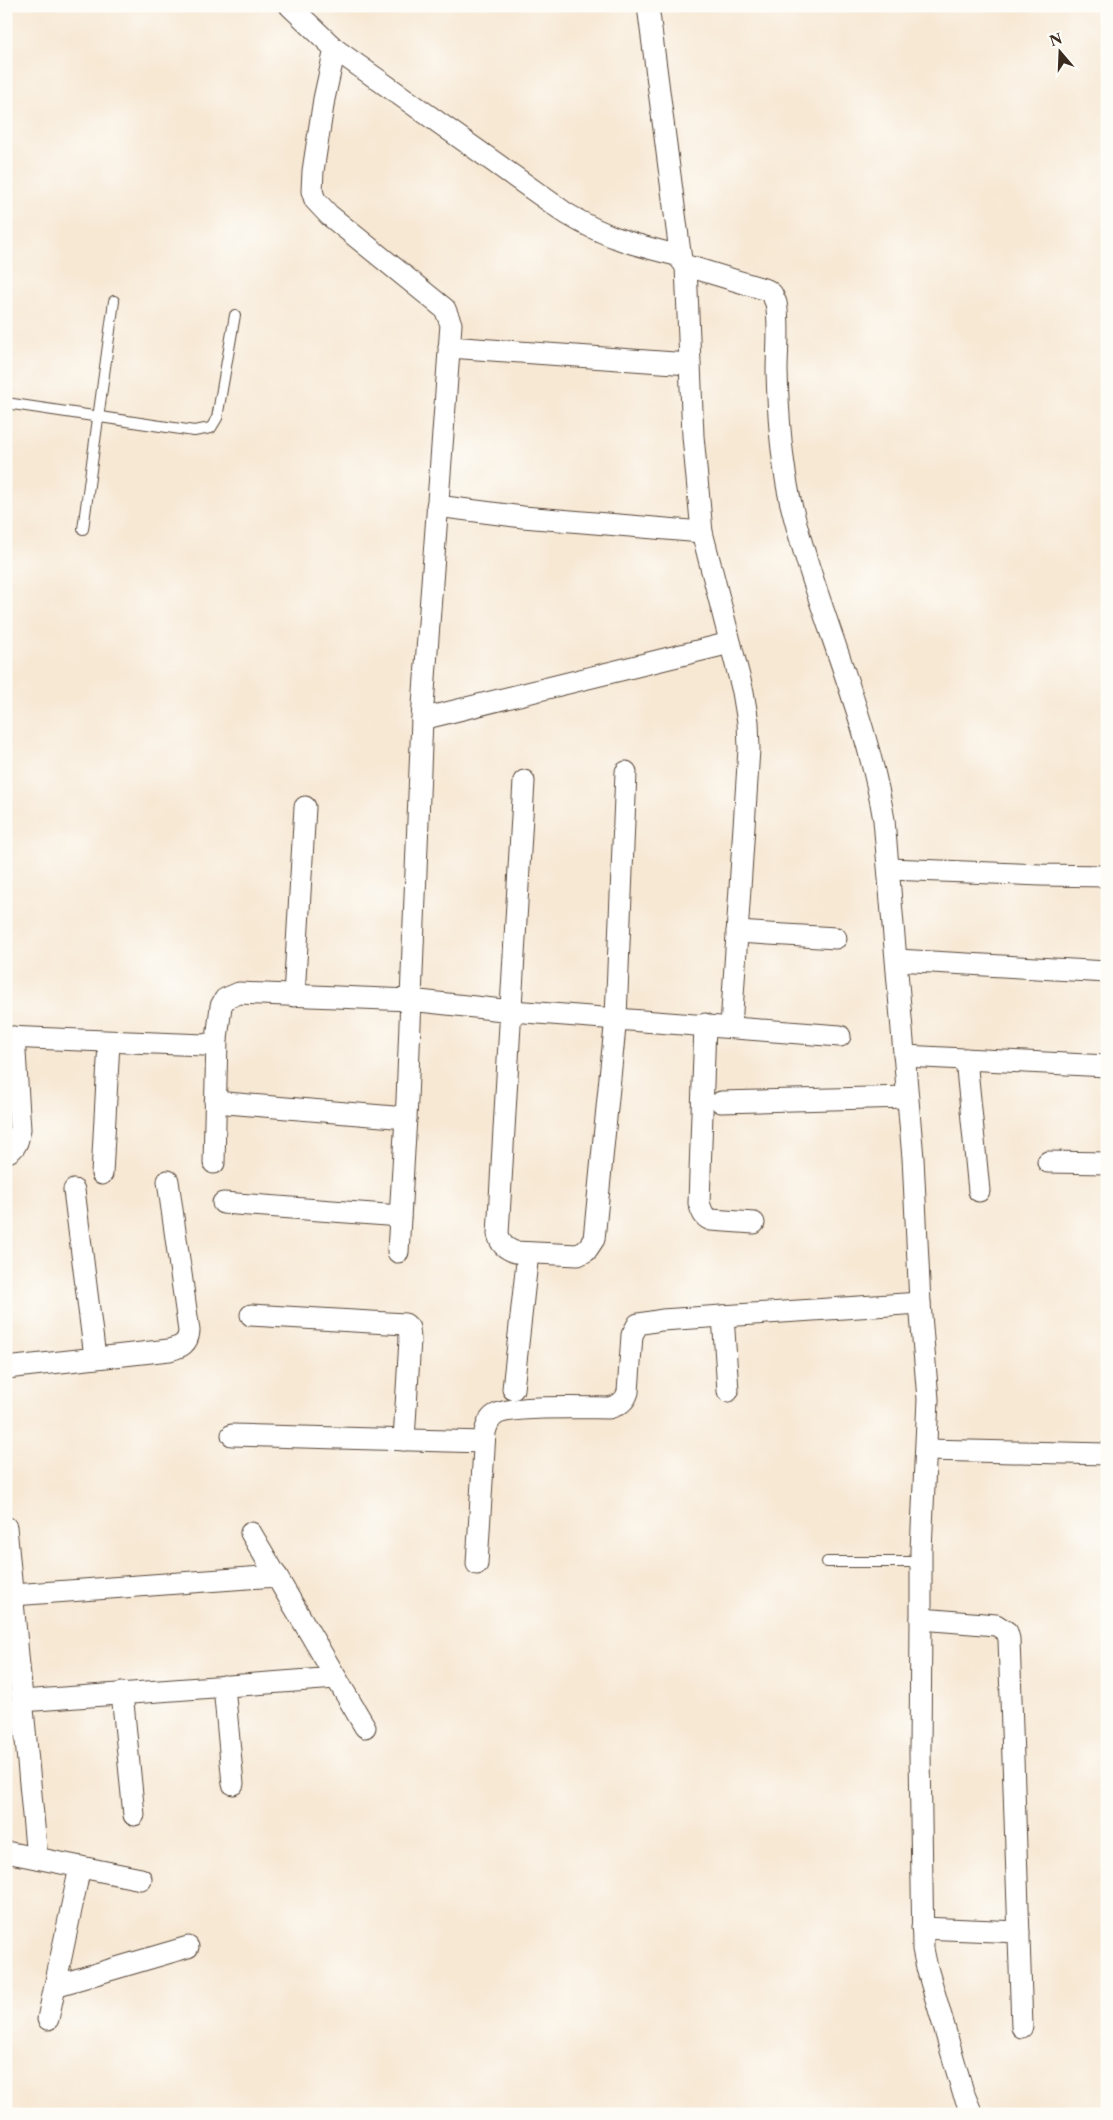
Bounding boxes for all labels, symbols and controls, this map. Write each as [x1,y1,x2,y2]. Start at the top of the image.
north arrow [1036,28,1086,78]
text: N [1047,29,1064,50]

